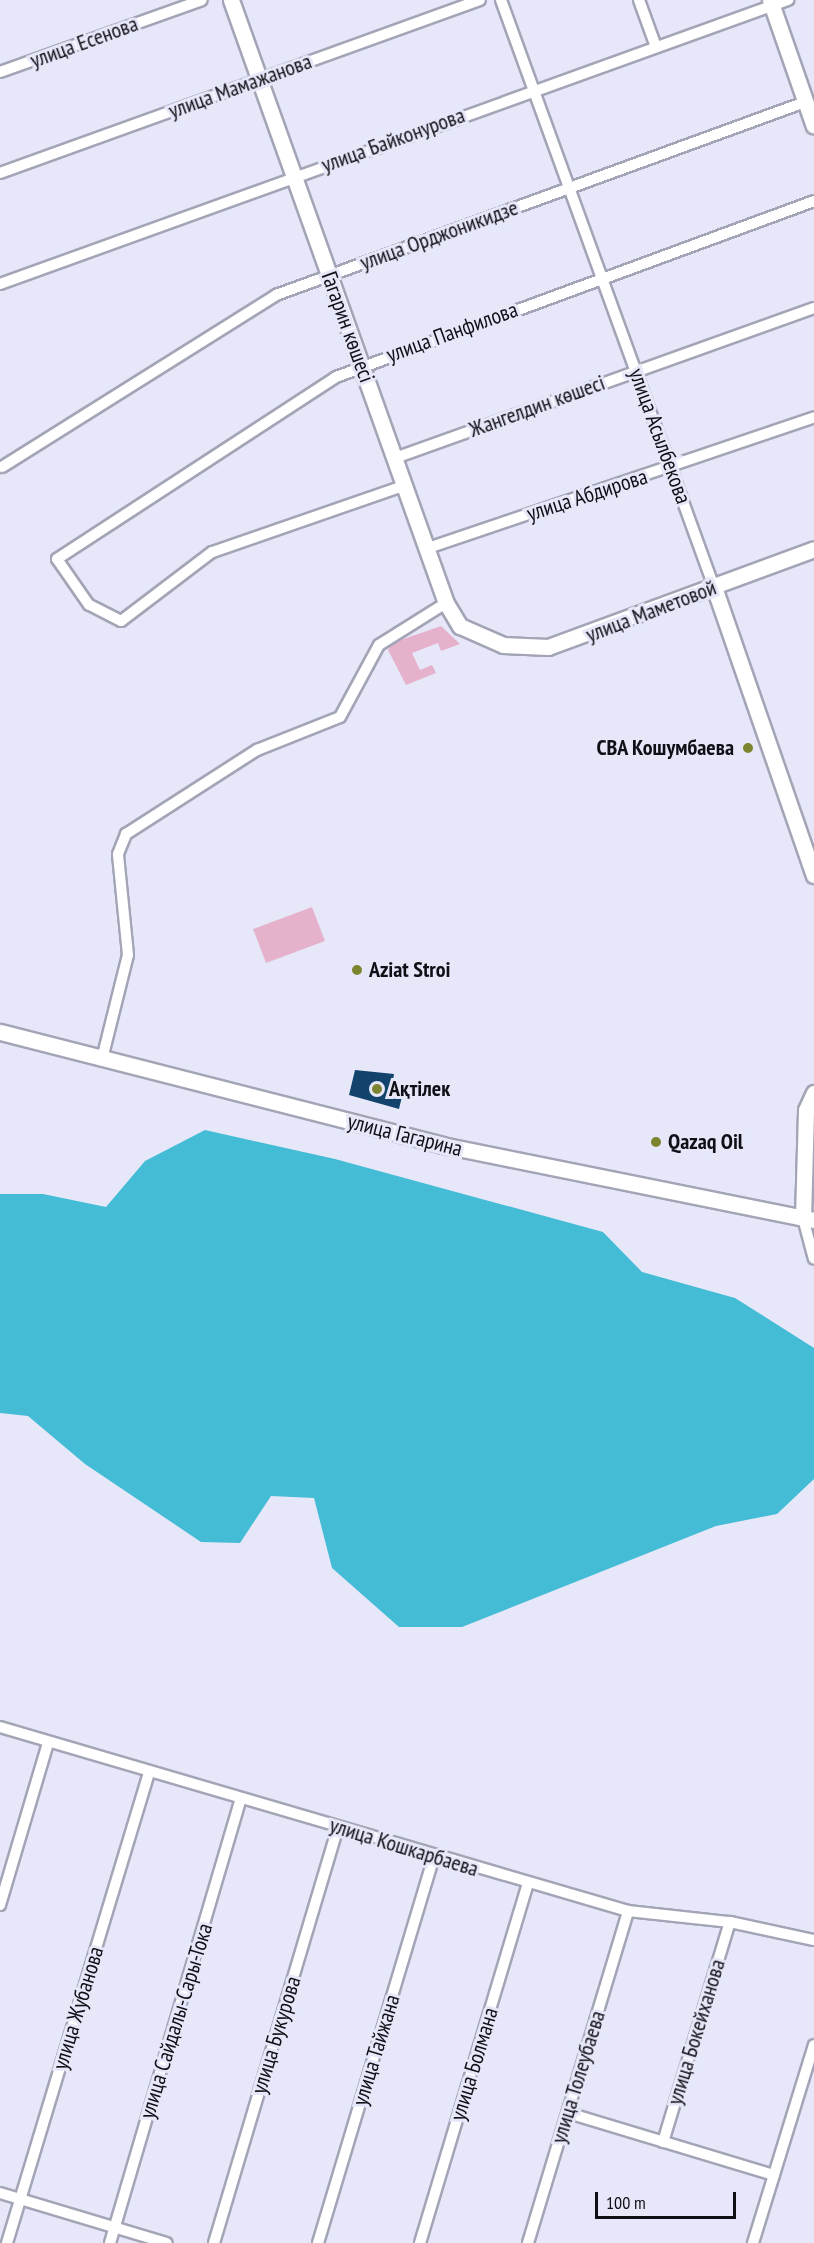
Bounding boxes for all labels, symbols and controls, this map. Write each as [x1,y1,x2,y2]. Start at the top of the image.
street label: улица Есенова [27,10,141,74]
street label: улица Мамажанова [165,48,315,124]
street label: улица Байконурова [318,102,468,178]
street label: улица Орджоникидзе [356,194,522,276]
street label: Гагарин көшесі [316,268,380,386]
street label: улица Панфилова [383,296,521,368]
street label: улица Асылбекова [623,364,697,508]
street label: Жангелдин көшесі [465,369,609,443]
street label: улица Абдирова [523,463,651,527]
street label: улица Маметовой [582,574,720,648]
place label: СВА Кошумбаева [596,735,734,761]
marker: СВА Кошумбаева [739,739,757,757]
place label: Aziat Stroi [369,957,450,983]
marker: Aziat Stroi [350,963,364,977]
place label: Ақтілек [389,1076,450,1102]
marker: Ақтілек [370,1082,384,1096]
street label: улица Гагарина [345,1108,465,1162]
place label: Qazaq Oil [668,1129,743,1155]
marker: Qazaq Oil [649,1135,663,1149]
street label: улица Кошкарбаева [326,1812,482,1882]
street label: улица Сайдалы-Сары-Тока [134,1920,218,2122]
street label: улица Жубанова [47,1943,109,2073]
street label: улица Бокейханова [661,1956,731,2108]
street label: улица Букурова [246,1973,306,2097]
street label: улица Тайжана [347,1991,405,2109]
street label: улица Болмана [444,2004,504,2124]
street label: улица Толеубаева [545,2007,611,2147]
scale bar [598,2180,739,2218]
text: 100 m [606,2191,646,2214]

